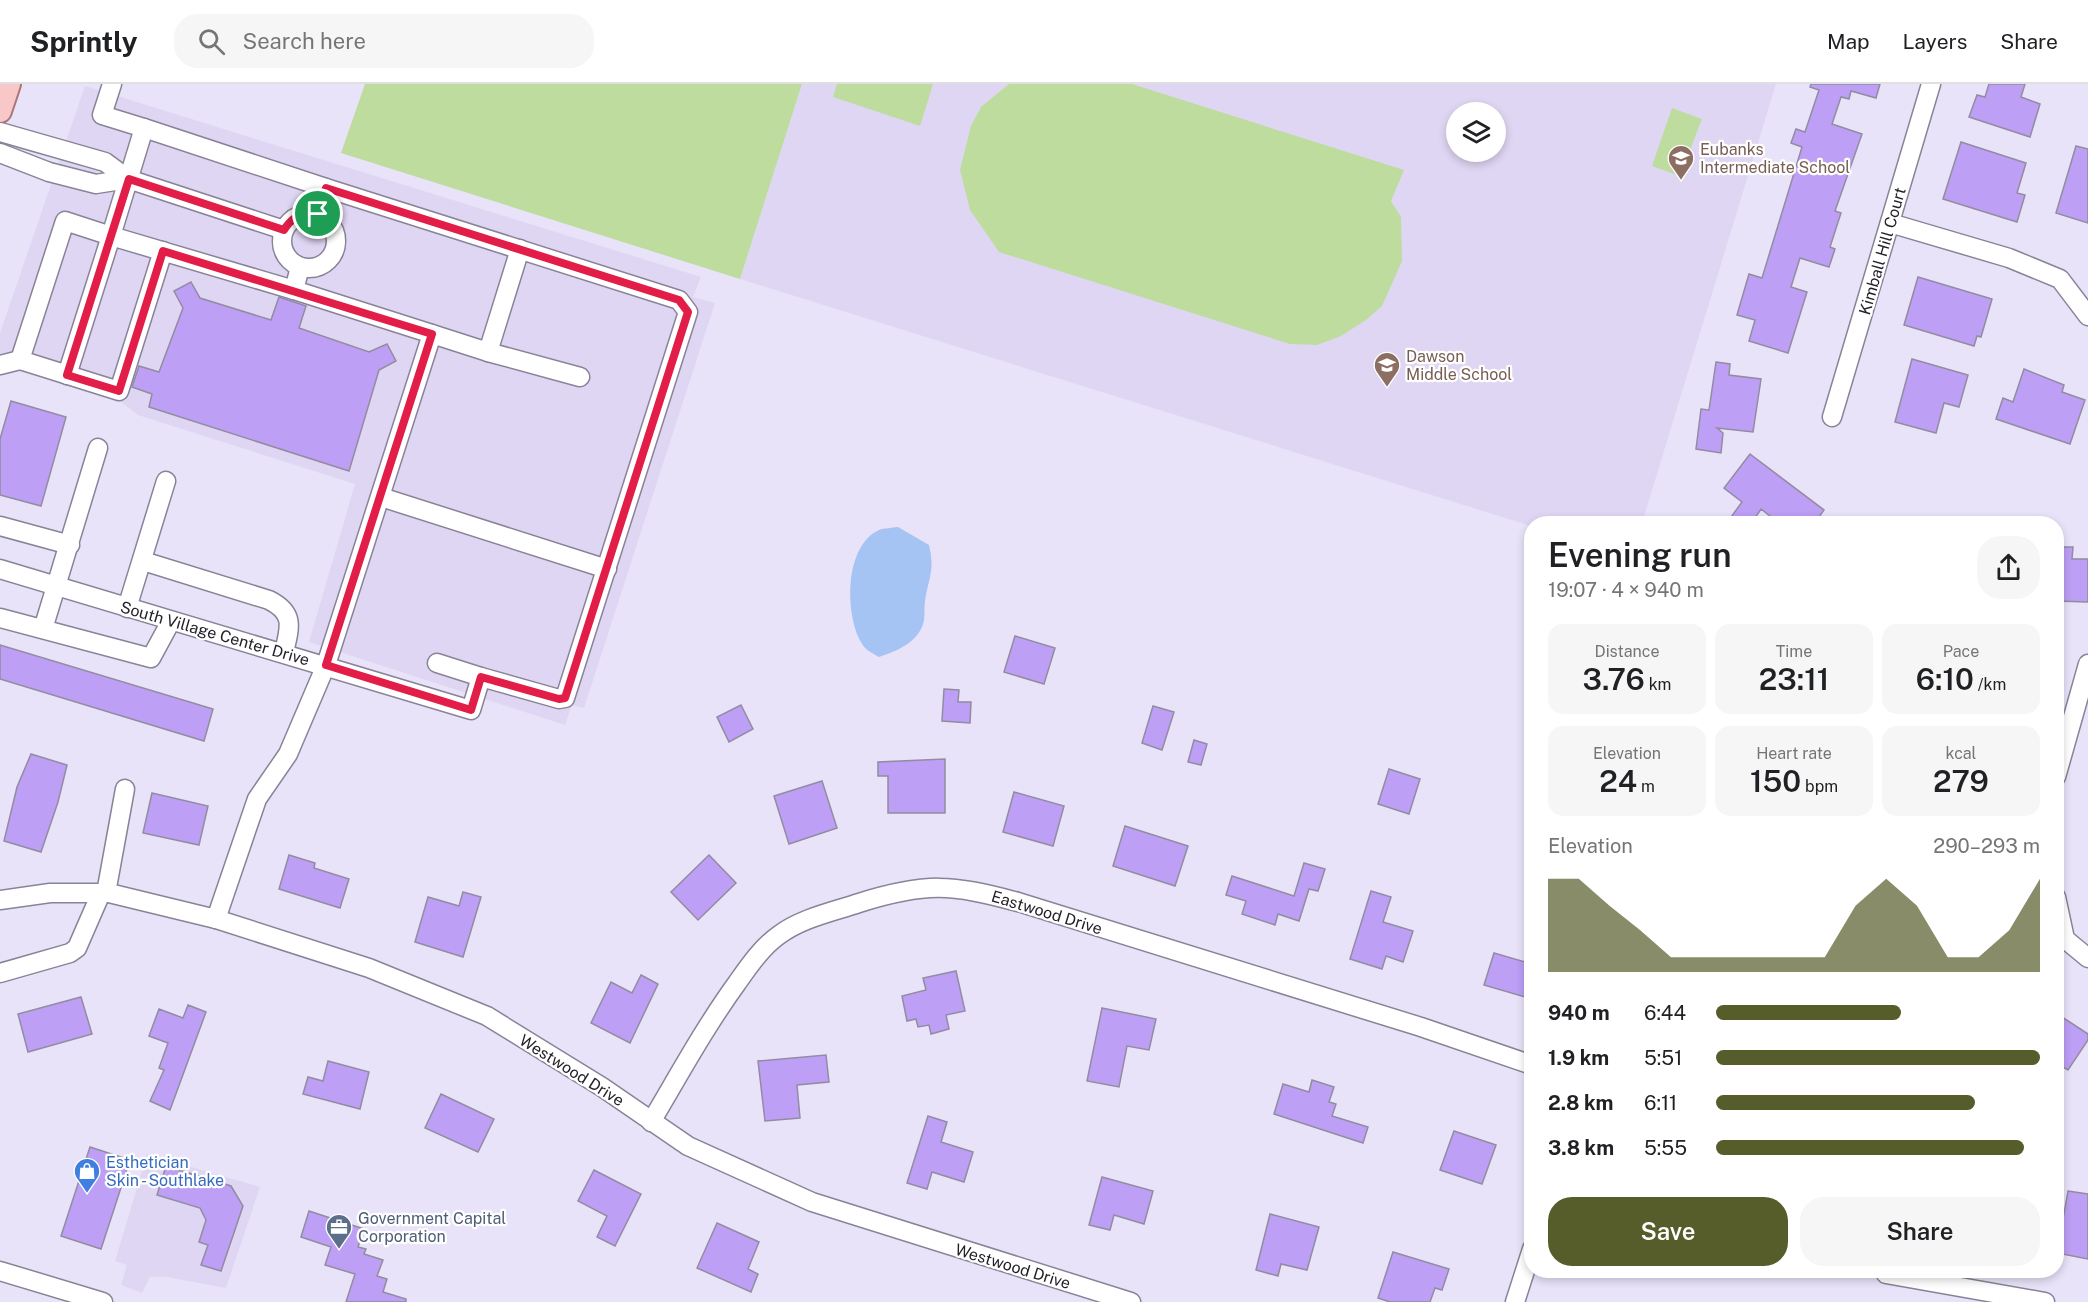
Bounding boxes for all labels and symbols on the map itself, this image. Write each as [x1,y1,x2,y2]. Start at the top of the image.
place label: Eubanks Intermediate School [1700,140,1850,177]
school or university icon: Eubanks Intermediate School [1666,143,1696,181]
street label: Kimball Hill Court [1855,185,1910,317]
pin [292,188,343,239]
place label: Dawson Middle School [1406,347,1512,384]
school or university icon: Dawson Middle School [1372,350,1402,388]
street label: South Village Center Drive [118,597,312,670]
street label: Eastwood Drive [989,887,1105,938]
street label: Westwood Drive [516,1031,628,1110]
place label: Esthetician Skin - Southlake [106,1153,224,1190]
shop icon: Esthetician Skin - Southlake [72,1156,102,1194]
place label: Government Capital Corporation [358,1209,506,1246]
office icon: Government Capital Corporation [324,1212,354,1250]
street label: Westwood Drive [953,1240,1073,1293]

